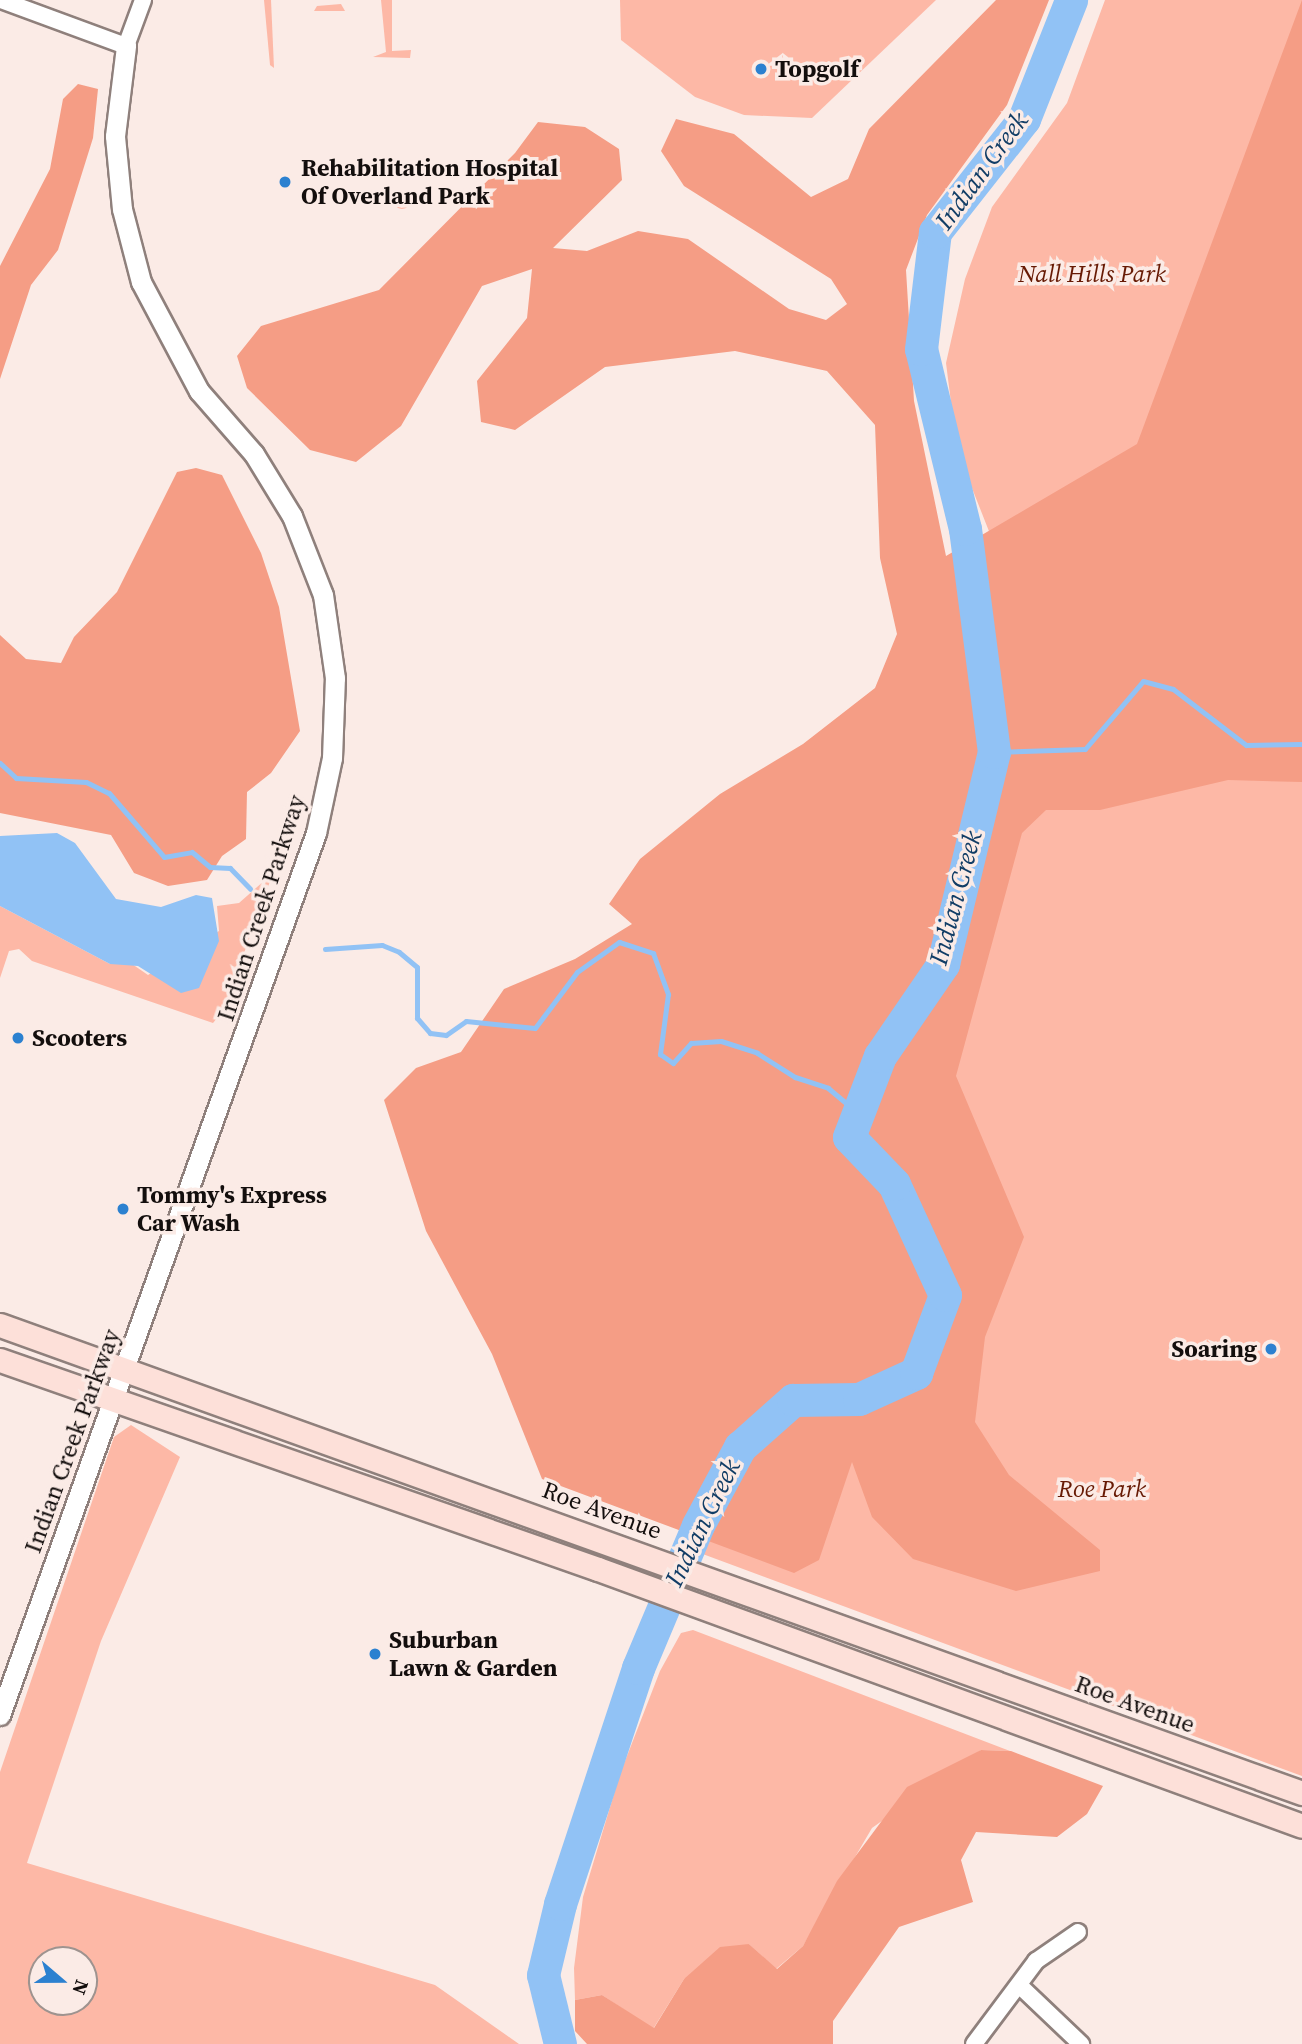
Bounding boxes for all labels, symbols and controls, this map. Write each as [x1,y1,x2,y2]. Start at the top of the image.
place label: Topgolf [775,55,859,83]
marker: Topgolf [753,61,769,77]
water label: Indian Creek [929,106,1035,236]
place label: Rehabilitation Hospital Of Overland Park [301,154,558,210]
marker: Rehabilitation Hospital Of Overland Park [275,172,295,192]
park label: Nall Hills Park [1018,260,1166,288]
street label: Indian Creek Parkway [211,791,311,1025]
water label: Indian Creek [923,827,989,969]
place label: Scooters [32,1024,127,1052]
marker: Scooters [10,1030,26,1046]
place label: Tommy's Express Car Wash [137,1181,327,1237]
marker: Tommy's Express Car Wash [115,1201,131,1217]
street label: Indian Creek Parkway [18,1325,126,1557]
place label: Soaring [1171,1335,1257,1363]
marker: Soaring [1263,1341,1279,1357]
water label: Indian Creek [659,1454,747,1592]
street label: Roe Avenue [538,1475,666,1545]
park label: Roe Park [1058,1475,1146,1503]
place label: Suburban Lawn & Garden [389,1626,558,1682]
marker: Suburban Lawn & Garden [367,1646,383,1662]
street label: Roe Avenue [1071,1669,1199,1739]
north arrow [28,1946,98,2016]
text: N [66,1977,95,1998]

